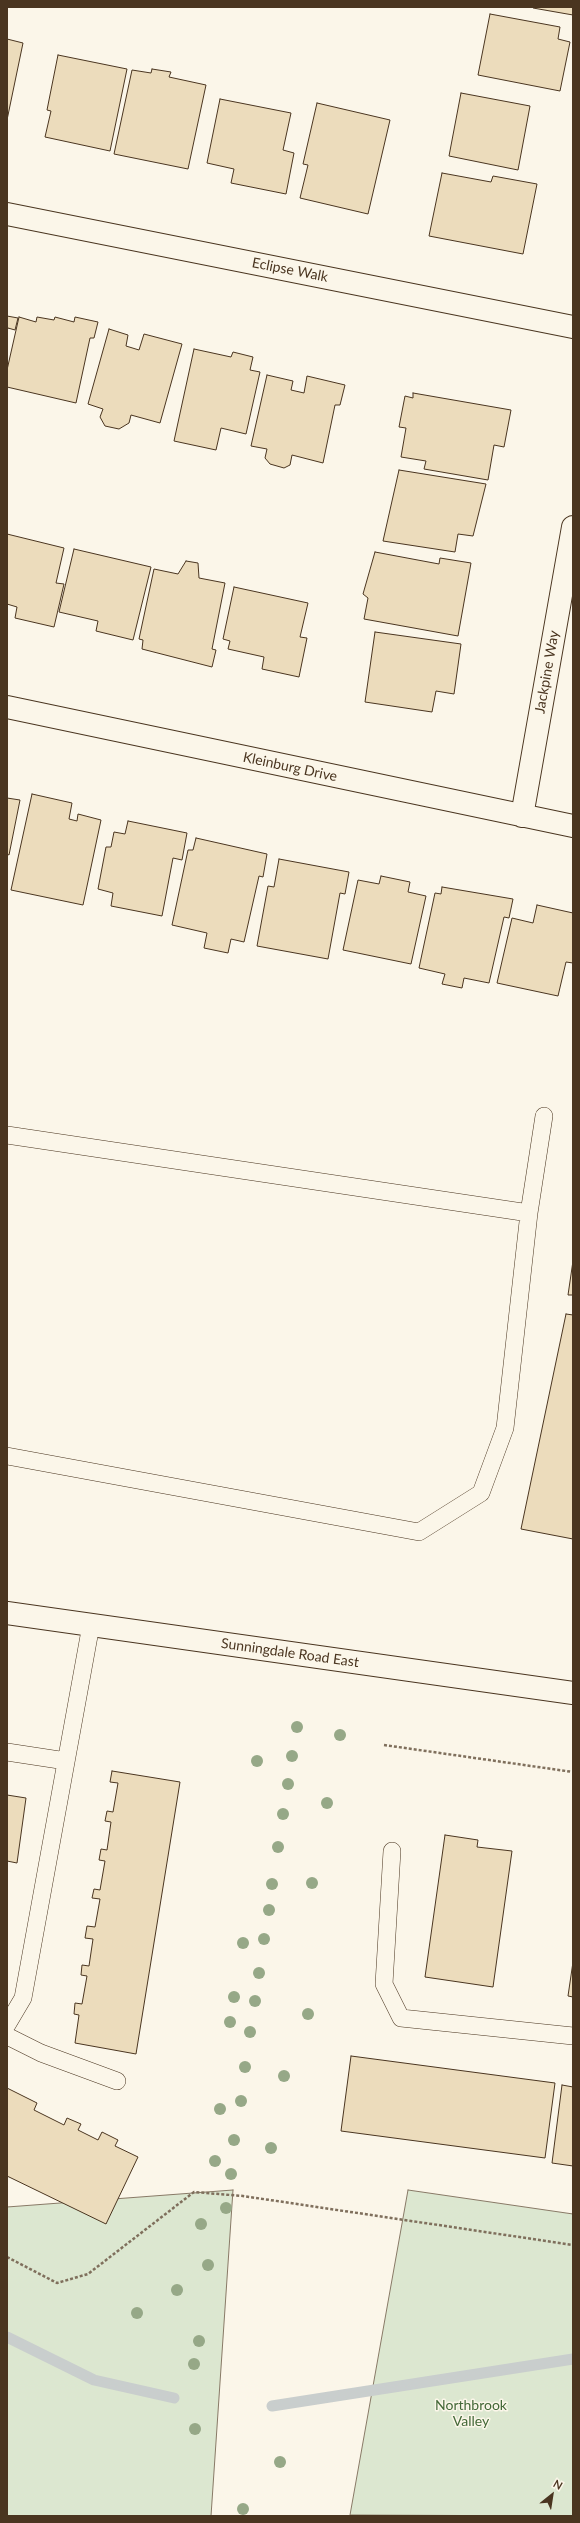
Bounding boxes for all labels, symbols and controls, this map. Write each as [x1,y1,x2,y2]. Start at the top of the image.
street label: Eclipse Walk [251,254,329,286]
street label: Jackpine Way [531,629,563,715]
street label: Kleinburg Drive [241,749,339,785]
street label: Sunningdale Road East [220,1635,360,1671]
park label: Northbrook Valley [435,2397,507,2430]
north arrow [532,2475,572,2515]
text: N [551,2476,565,2492]

